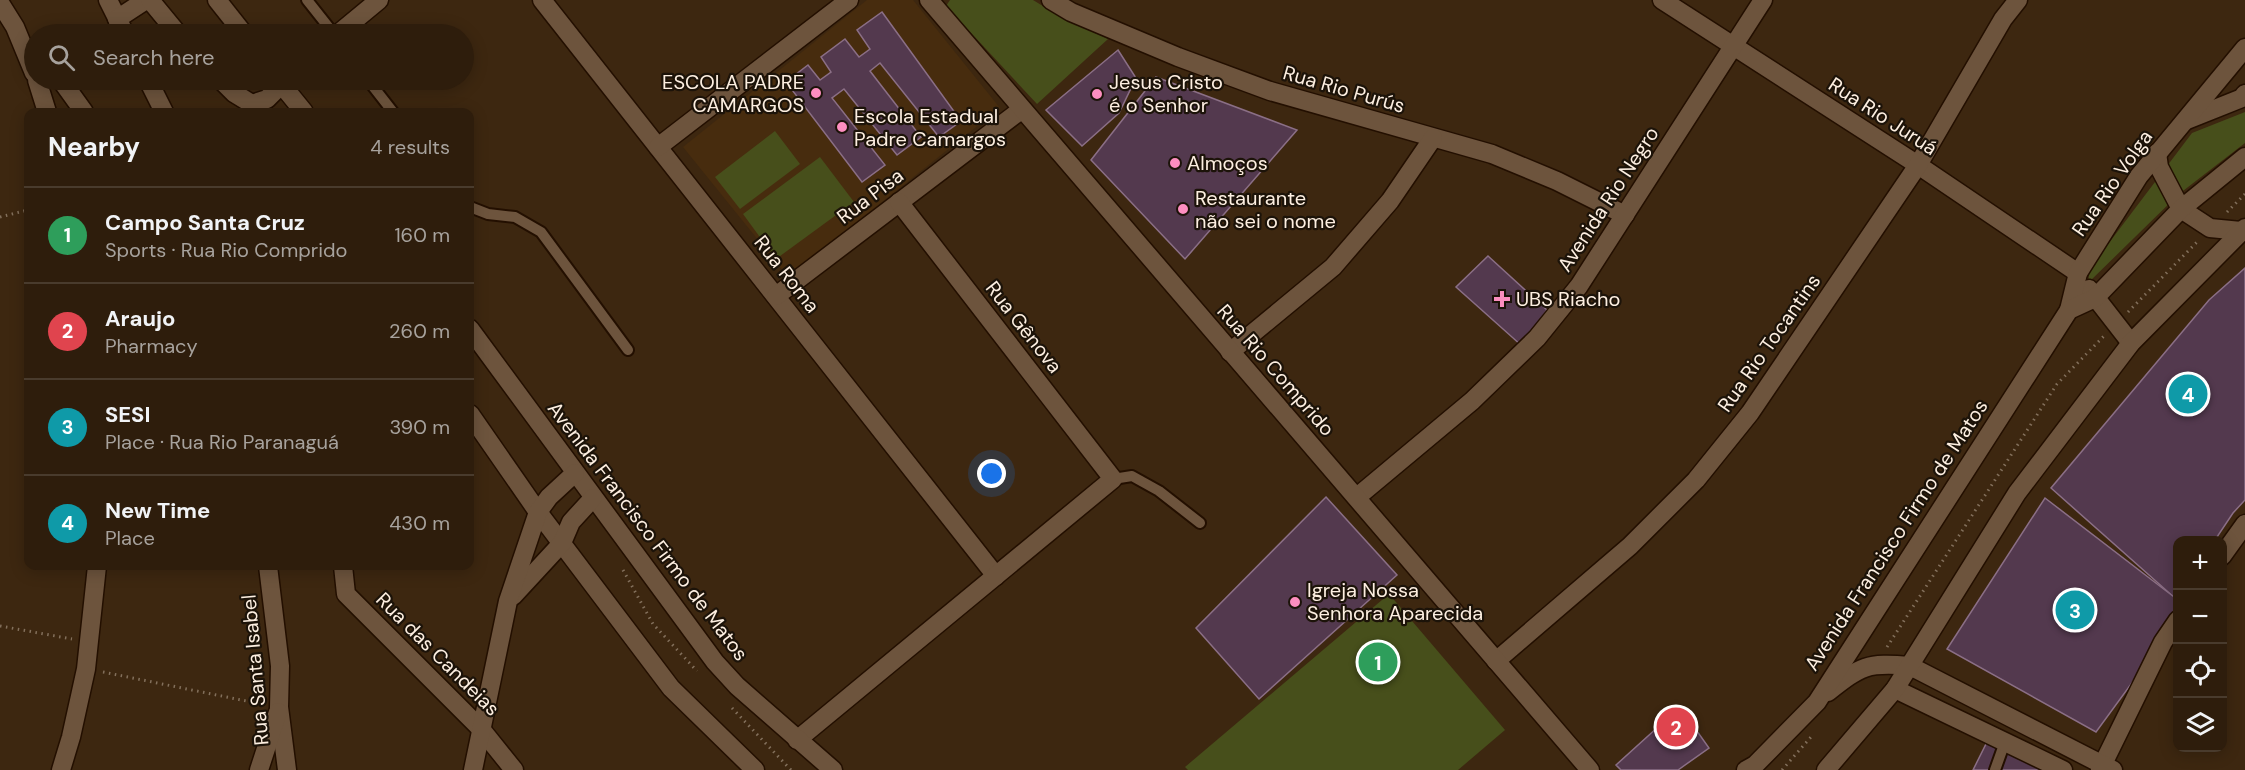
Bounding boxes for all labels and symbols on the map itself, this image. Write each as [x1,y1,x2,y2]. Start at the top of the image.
street label: Rua Rio Purús [1280,59,1408,119]
place label: ESCOLA PADRE CAMARGOS [662,69,804,118]
place label: Jesus Cristo é o Senhor [1109,69,1223,118]
street label: Rua Rio Juruá [1824,71,1942,161]
marker: ESCOLA PADRE CAMARGOS [809,86,823,100]
marker: Jesus Cristo é o Senhor [1090,87,1104,101]
place label: Escola Estadual Padre Camargos [854,103,1006,152]
marker: Escola Estadual Padre Camargos [835,120,849,134]
street label: Avenida Rio Negro [1551,122,1665,276]
street label: Rua Rio Volga [2066,125,2158,241]
place label: Almoços [1187,150,1268,176]
marker: Almoços [1168,156,1182,170]
street label: Rua Pisa [831,162,909,230]
place label: Restaurante não sei o nome [1195,185,1336,234]
marker: Restaurante não sei o nome [1176,202,1190,216]
street label: Rua Roma [749,230,825,318]
street label: Rua Rio Tocantins [1712,269,1826,417]
street label: Rua Gênova [980,276,1068,378]
place label: UBS Riacho [1516,286,1620,312]
marker: UBS Riacho [1493,290,1511,308]
street label: Rua Rio Comprido [1212,299,1340,441]
pin: 4 [2168,372,2208,416]
street label: Avenida Francisco Firmo de Matos [1798,395,1994,675]
street label: Avenida Francisco Firmo de Matos [542,396,754,666]
your location [977,459,1006,488]
place label: Igreja Nossa Senhora Aparecida [1307,577,1483,626]
street label: Rua das Candeias [371,587,505,721]
pin: 3 [2056,588,2094,632]
street label: Rua Santa Isabel [235,593,275,747]
marker: Igreja Nossa Senhora Aparecida [1288,595,1302,609]
pin: 1 [1358,640,1398,684]
pin: 2 [1656,704,1696,750]

